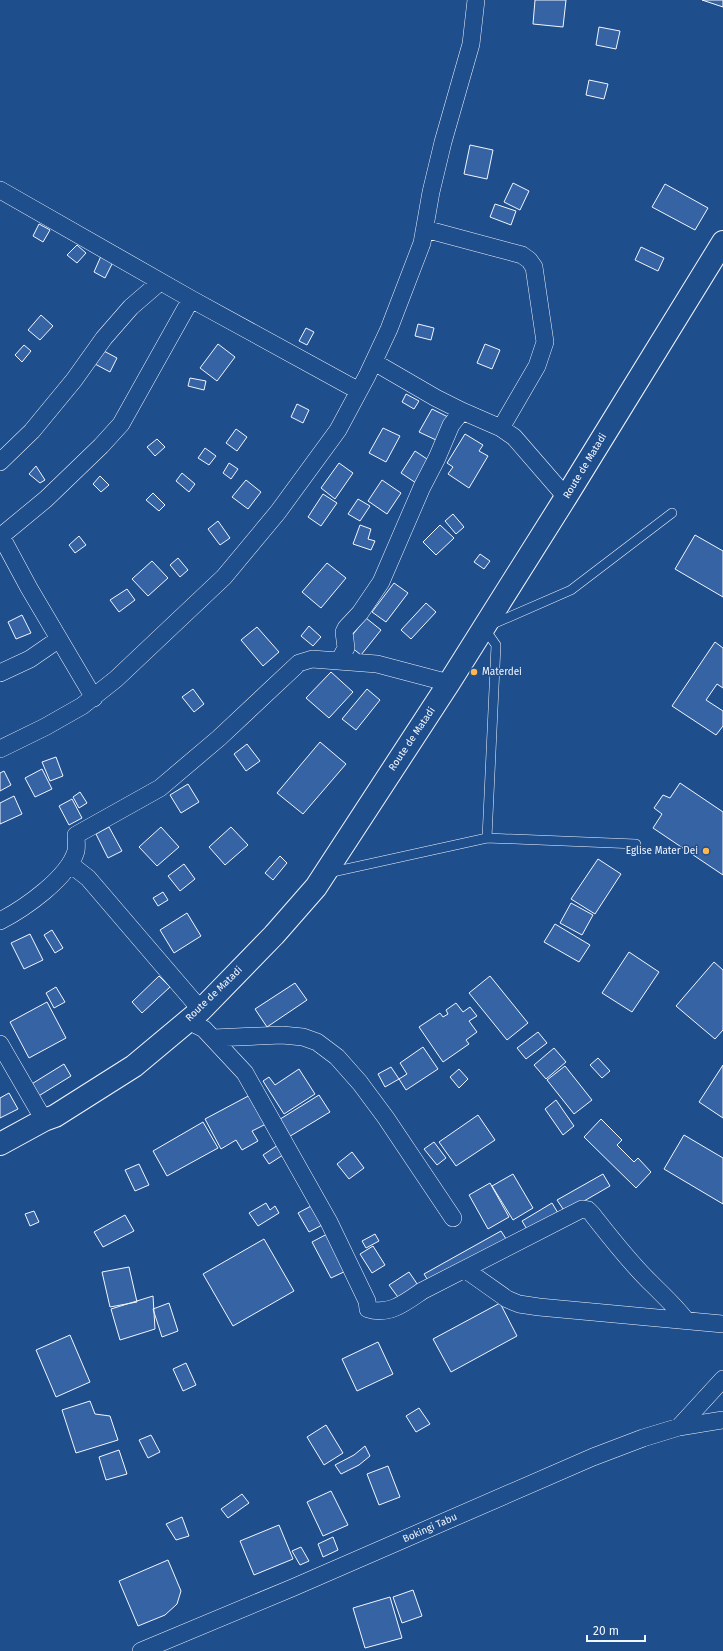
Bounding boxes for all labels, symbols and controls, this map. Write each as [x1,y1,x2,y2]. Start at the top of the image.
street label: Route de Matadi [561,431,609,501]
place label: Materdei [482,666,522,678]
marker: Materdei [469,667,479,677]
street label: Route de Matadi [386,705,438,773]
place label: Eglise Mater Dei [626,845,698,857]
marker: Eglise Mater Dei [701,846,711,856]
street label: Route de Matadi [183,964,245,1024]
street label: Bokingi Tabu [401,1511,459,1545]
scale bar [587,1617,645,1643]
text: 20 m [593,1624,619,1638]

